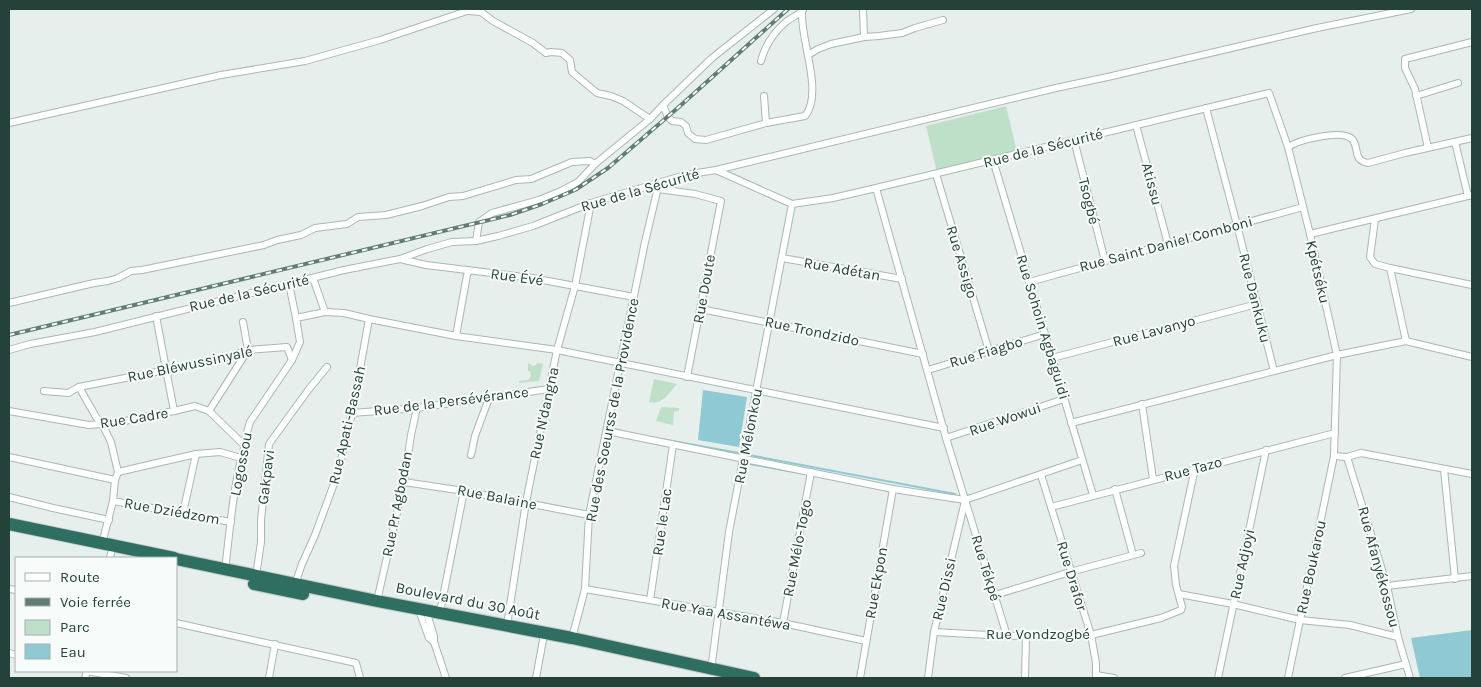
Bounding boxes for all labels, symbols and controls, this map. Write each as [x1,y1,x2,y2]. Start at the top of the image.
street label: Rue de la Sécurité [981,124,1105,172]
street label: Atissu [1138,161,1166,207]
street label: Rue de la Sécurité [579,164,701,216]
street label: Tsogbé [1075,176,1103,226]
street label: Rue Saint Daniel Comboni [1077,212,1255,276]
street label: Rue Assigo [942,223,982,301]
street label: Kpétséku [1302,239,1334,305]
street label: Rue Dankuku [1235,251,1275,345]
street label: Rue Sohoin Agbaguidi [1012,252,1074,402]
street label: Rue Doute [689,253,719,325]
street label: Rue Adétan [802,253,882,285]
street label: Rue Évé [489,264,545,290]
street label: Rue de la Sécurité [187,270,311,316]
street label: Rue des Soeurss de la Providence [581,297,643,523]
street label: Rue Lavanyo [1111,311,1197,351]
street label: Rue Trondzido [763,312,861,350]
street label: Rue Fiagbo [947,332,1025,372]
street label: Rue Bléwussinyalé [126,342,254,386]
street label: Rue Apati-Bassah [325,364,369,486]
street label: Rue N'dangna [525,365,563,461]
street label: Rue de la Persévérance [372,383,530,419]
street label: Rue Mélonkou [730,387,766,485]
street label: Rue Wowui [967,398,1043,440]
street label: Rue Cadre [99,404,169,432]
street label: Logossou [226,430,256,498]
street label: Gakpavi [254,448,278,506]
street label: Rue Pr Agbodan [378,450,416,558]
street label: Rue Tazo [1162,453,1224,485]
street label: Rue Balaine [456,480,538,514]
street label: Rue le Lac [648,487,676,557]
street label: Rue Dziédzom [123,494,221,528]
street label: Rue Mélo-Togo [779,498,815,598]
street label: Rue Afanyékossou [1354,504,1404,630]
street label: Rue Boukarou [1292,518,1330,616]
street label: Rue Adjoyi [1226,527,1258,601]
street label: Rue Tékpé [967,533,1005,603]
street label: Rue Drafor [1053,539,1091,614]
street label: Rue Ekpon [861,546,891,620]
street label: Rue Dissi [928,556,960,622]
legend [15,557,178,672]
text: Route [60,568,100,586]
street label: Boulevard du 30 Août [394,578,542,624]
text: Voie ferrée [60,593,131,611]
street label: Rue Yaa Assantéwa [660,594,792,634]
text: Parc [60,618,90,636]
street label: Rue Vondzogbé [986,625,1090,643]
text: Eau [60,643,86,661]

